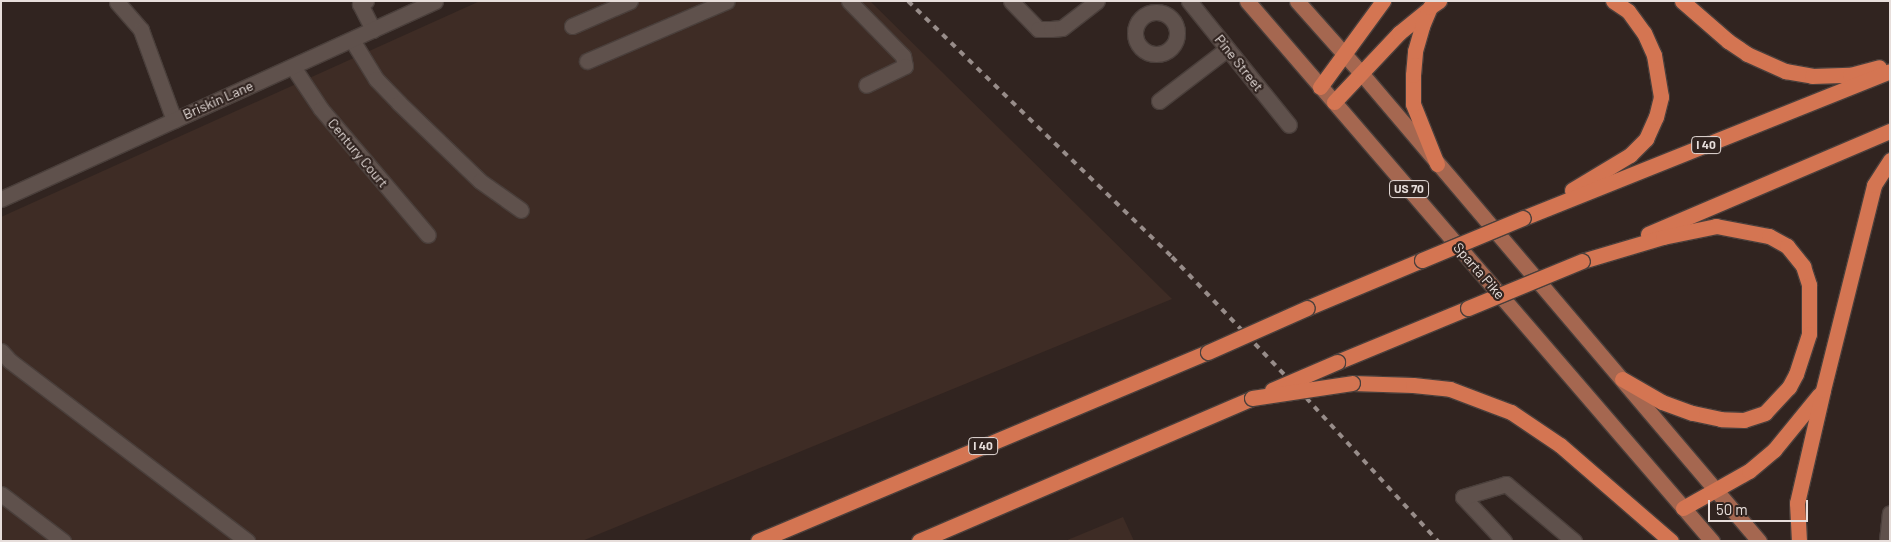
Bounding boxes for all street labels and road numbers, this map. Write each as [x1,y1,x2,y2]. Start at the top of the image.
street label: Pine Street [1211,31,1267,95]
street label: Briskin Lane [180,77,256,123]
street label: Century Court [324,115,392,191]
road number: I 40 [1691,136,1721,154]
road number: US 70 [1389,180,1429,198]
street label: Sparta Pike [1450,239,1508,303]
road number: I 40 [968,436,998,456]

